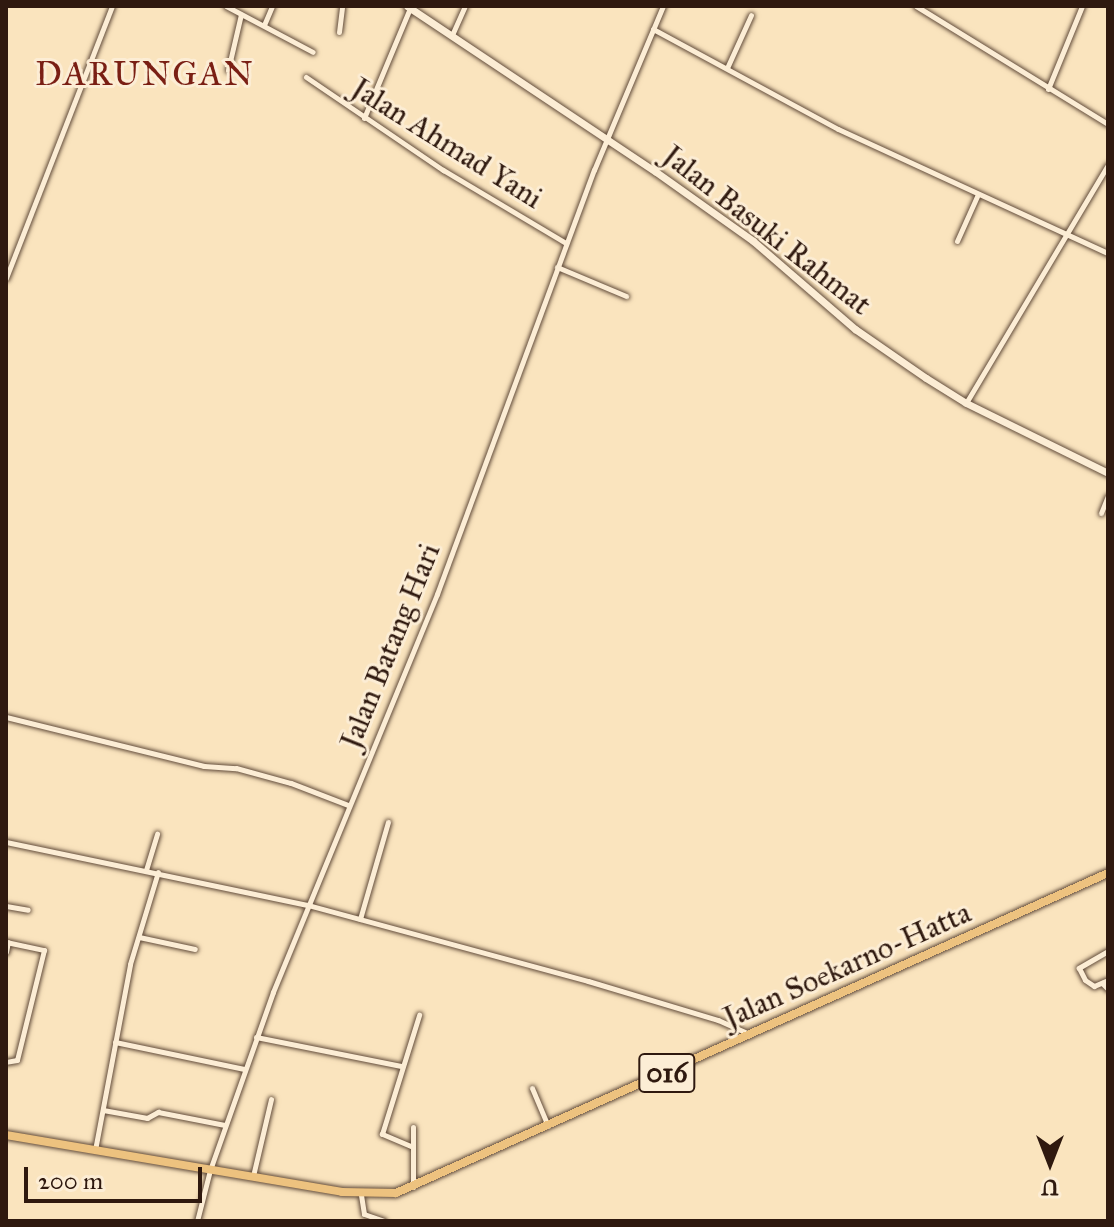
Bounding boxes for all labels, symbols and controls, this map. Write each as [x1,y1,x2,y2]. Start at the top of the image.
district label: DARUNGAN [35,54,255,94]
street label: Jalan Ahmad Yani [345,70,549,216]
street label: Jalan Basuki Rahmat [656,137,878,323]
street label: Jalan Batang Hari [332,538,448,754]
street label: Jalan Soekarno-Hatta [718,894,976,1036]
road number: 016 [637,1049,697,1097]
north arrow [1010,1123,1090,1203]
scale bar [28,1151,206,1201]
text: 200 m [38,1166,103,1196]
text: U [1041,1174,1059,1201]

